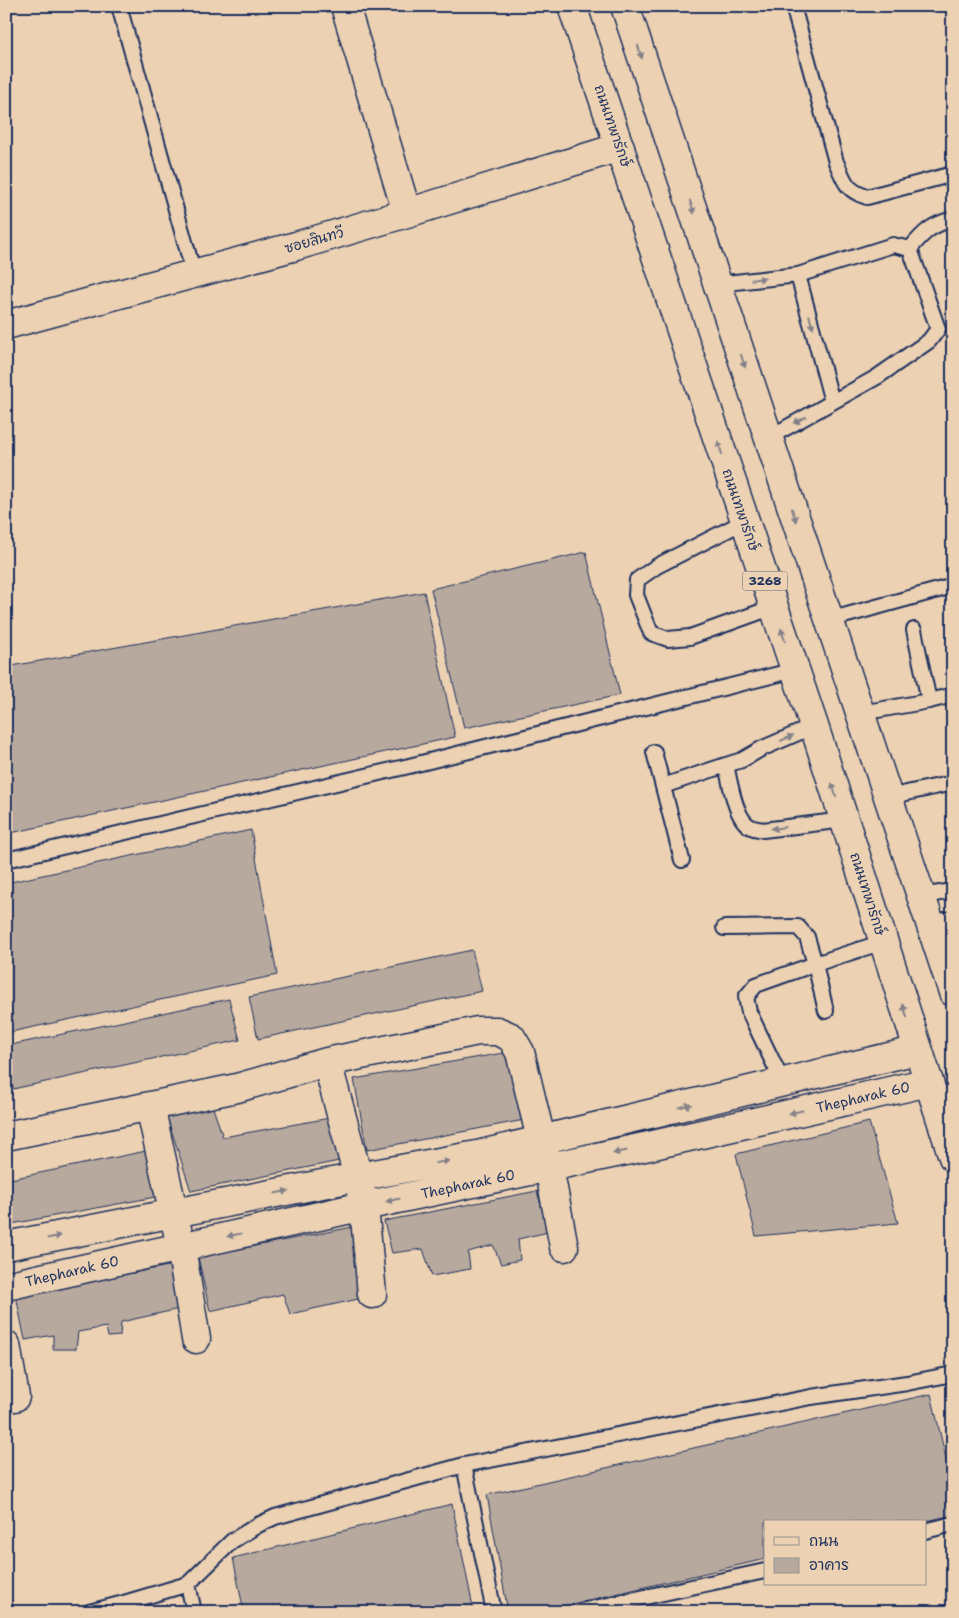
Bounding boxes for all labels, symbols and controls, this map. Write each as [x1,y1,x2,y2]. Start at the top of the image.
one-way arrow [637,45,644,60]
street label: ถนนเทพารักษ์ [590,82,636,170]
one-way arrow [689,199,696,214]
street label: ซอยสินทวี [282,223,346,257]
one-way arrow [750,275,766,283]
one-way arrow [807,314,815,329]
one-way arrow [739,354,747,369]
one-way arrow [792,416,807,424]
one-way arrow [716,440,724,455]
street label: ถนนเทพารักษ์ [718,466,764,554]
one-way arrow [790,508,798,523]
road number: 3268 [742,572,788,590]
one-way arrow [779,628,786,643]
one-way arrow [780,734,794,742]
one-way arrow [830,782,837,797]
one-way arrow [770,824,786,832]
street label: ถนนเทพารักษ์ [846,850,890,938]
one-way arrow [901,1003,909,1018]
street label: Thepharak 60 [814,1077,912,1117]
one-way arrow [678,1102,693,1110]
one-way arrow [788,1108,803,1116]
one-way arrow [613,1148,628,1156]
one-way arrow [434,1157,450,1165]
street label: Thepharak 60 [419,1165,517,1203]
one-way arrow [275,1188,290,1196]
one-way arrow [385,1196,400,1204]
one-way arrow [227,1231,242,1239]
one-way arrow [47,1233,62,1241]
street label: Thepharak 60 [23,1251,121,1291]
legend [764,1520,926,1586]
text: ถนน [809,1531,838,1551]
text: อาคาร [809,1555,849,1575]

